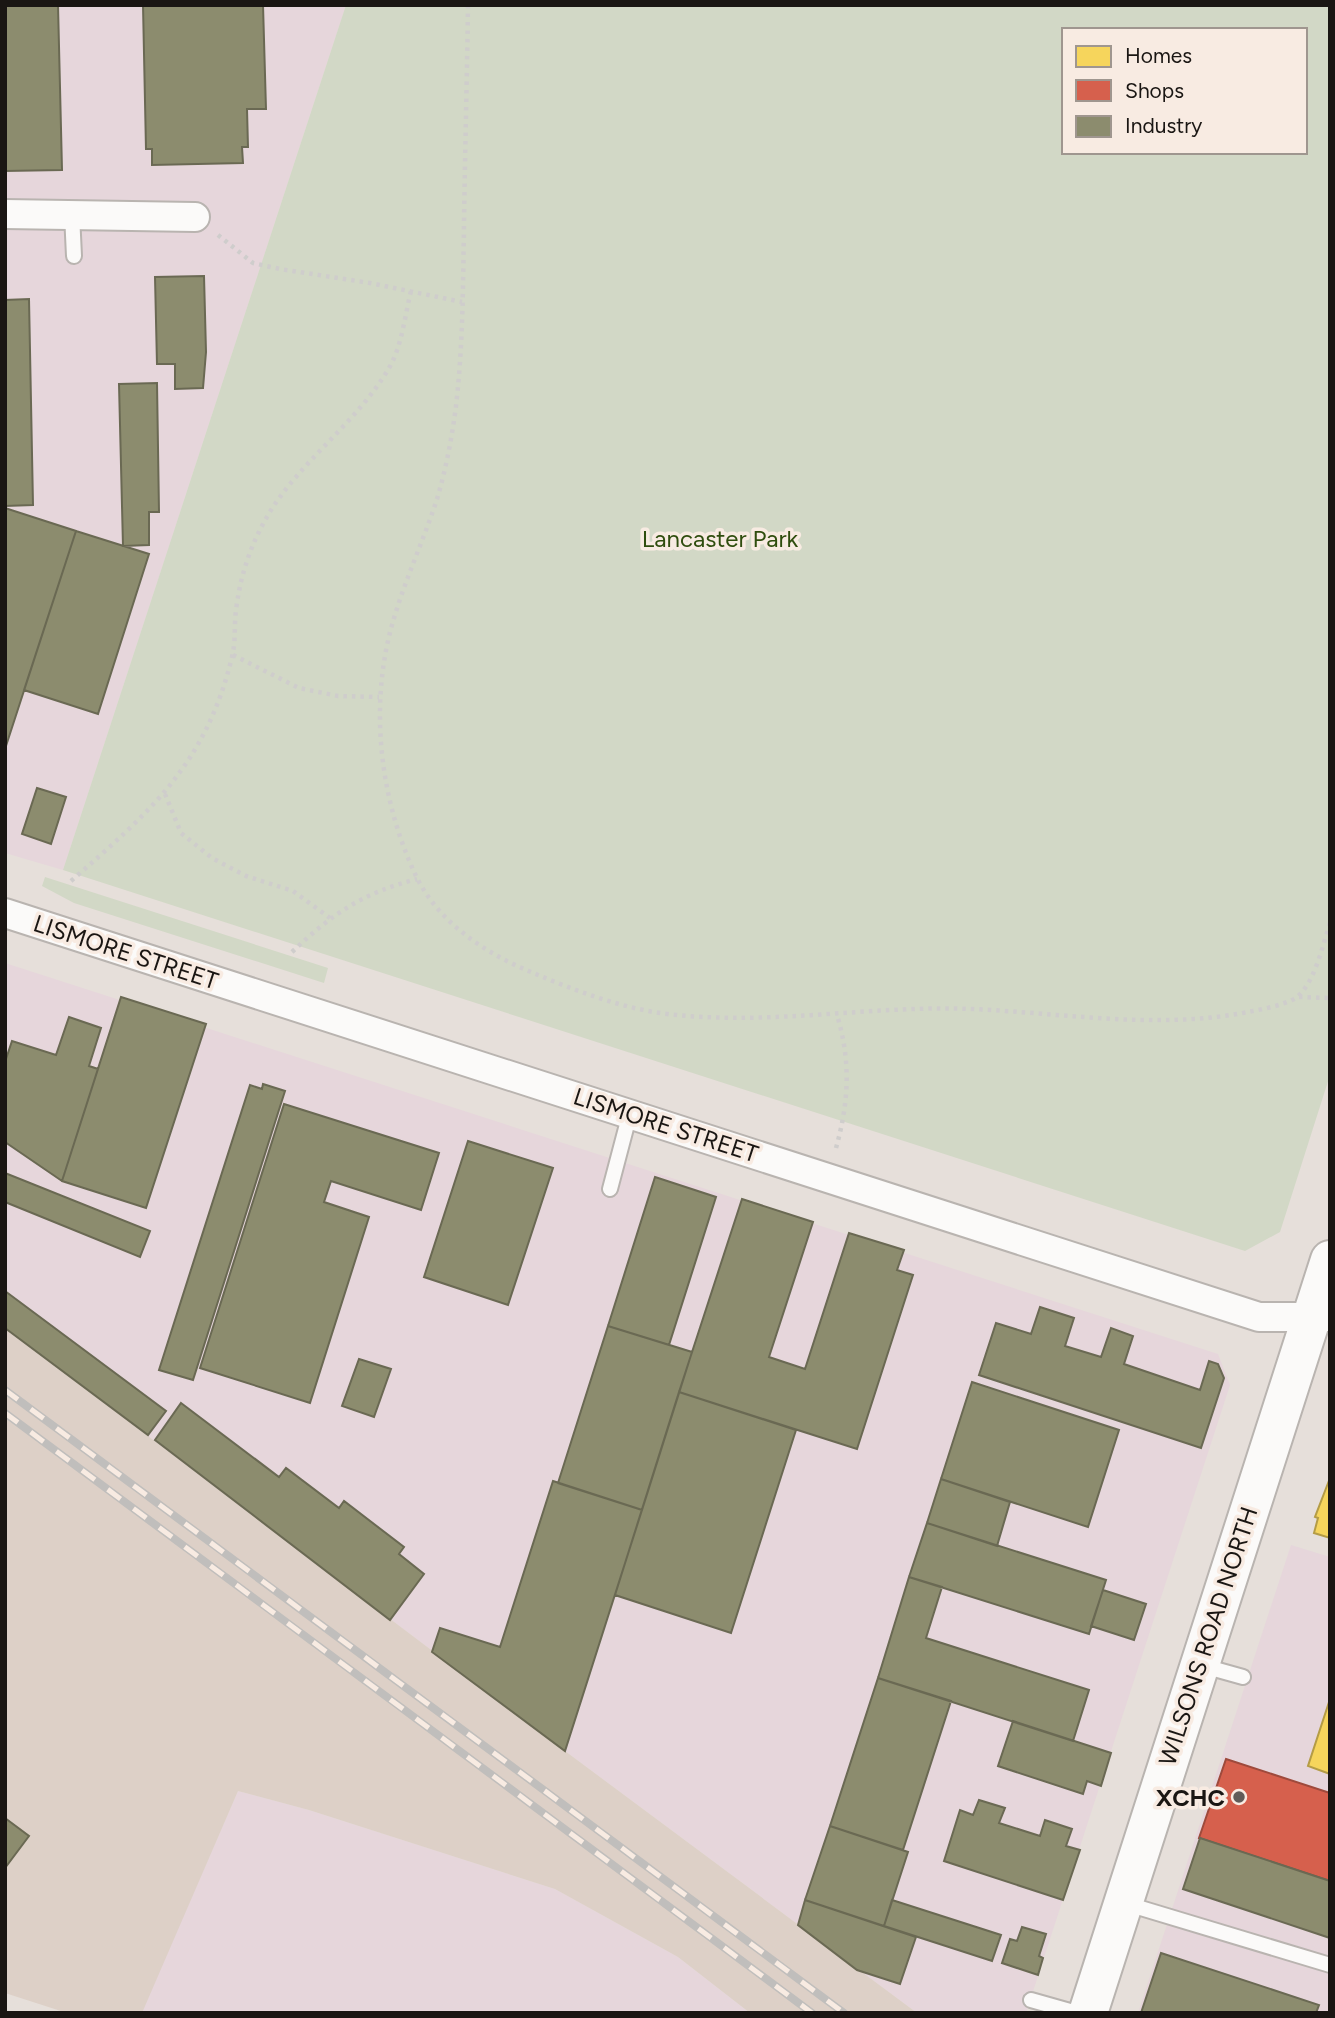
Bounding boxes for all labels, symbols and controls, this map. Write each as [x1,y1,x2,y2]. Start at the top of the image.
legend [1062,28,1307,154]
text: Homes [1125,43,1192,68]
text: Shops [1125,78,1184,103]
text: Industry [1125,113,1202,138]
park label: Lancaster Park [642,524,799,553]
street label: LISMORE STREET [30,908,222,996]
street label: LISMORE STREET [570,1081,762,1169]
street label: WILSONS ROAD NORTH [1152,1503,1264,1769]
place label: XCHC [1156,1783,1225,1812]
marker: XCHC [1231,1789,1247,1805]

